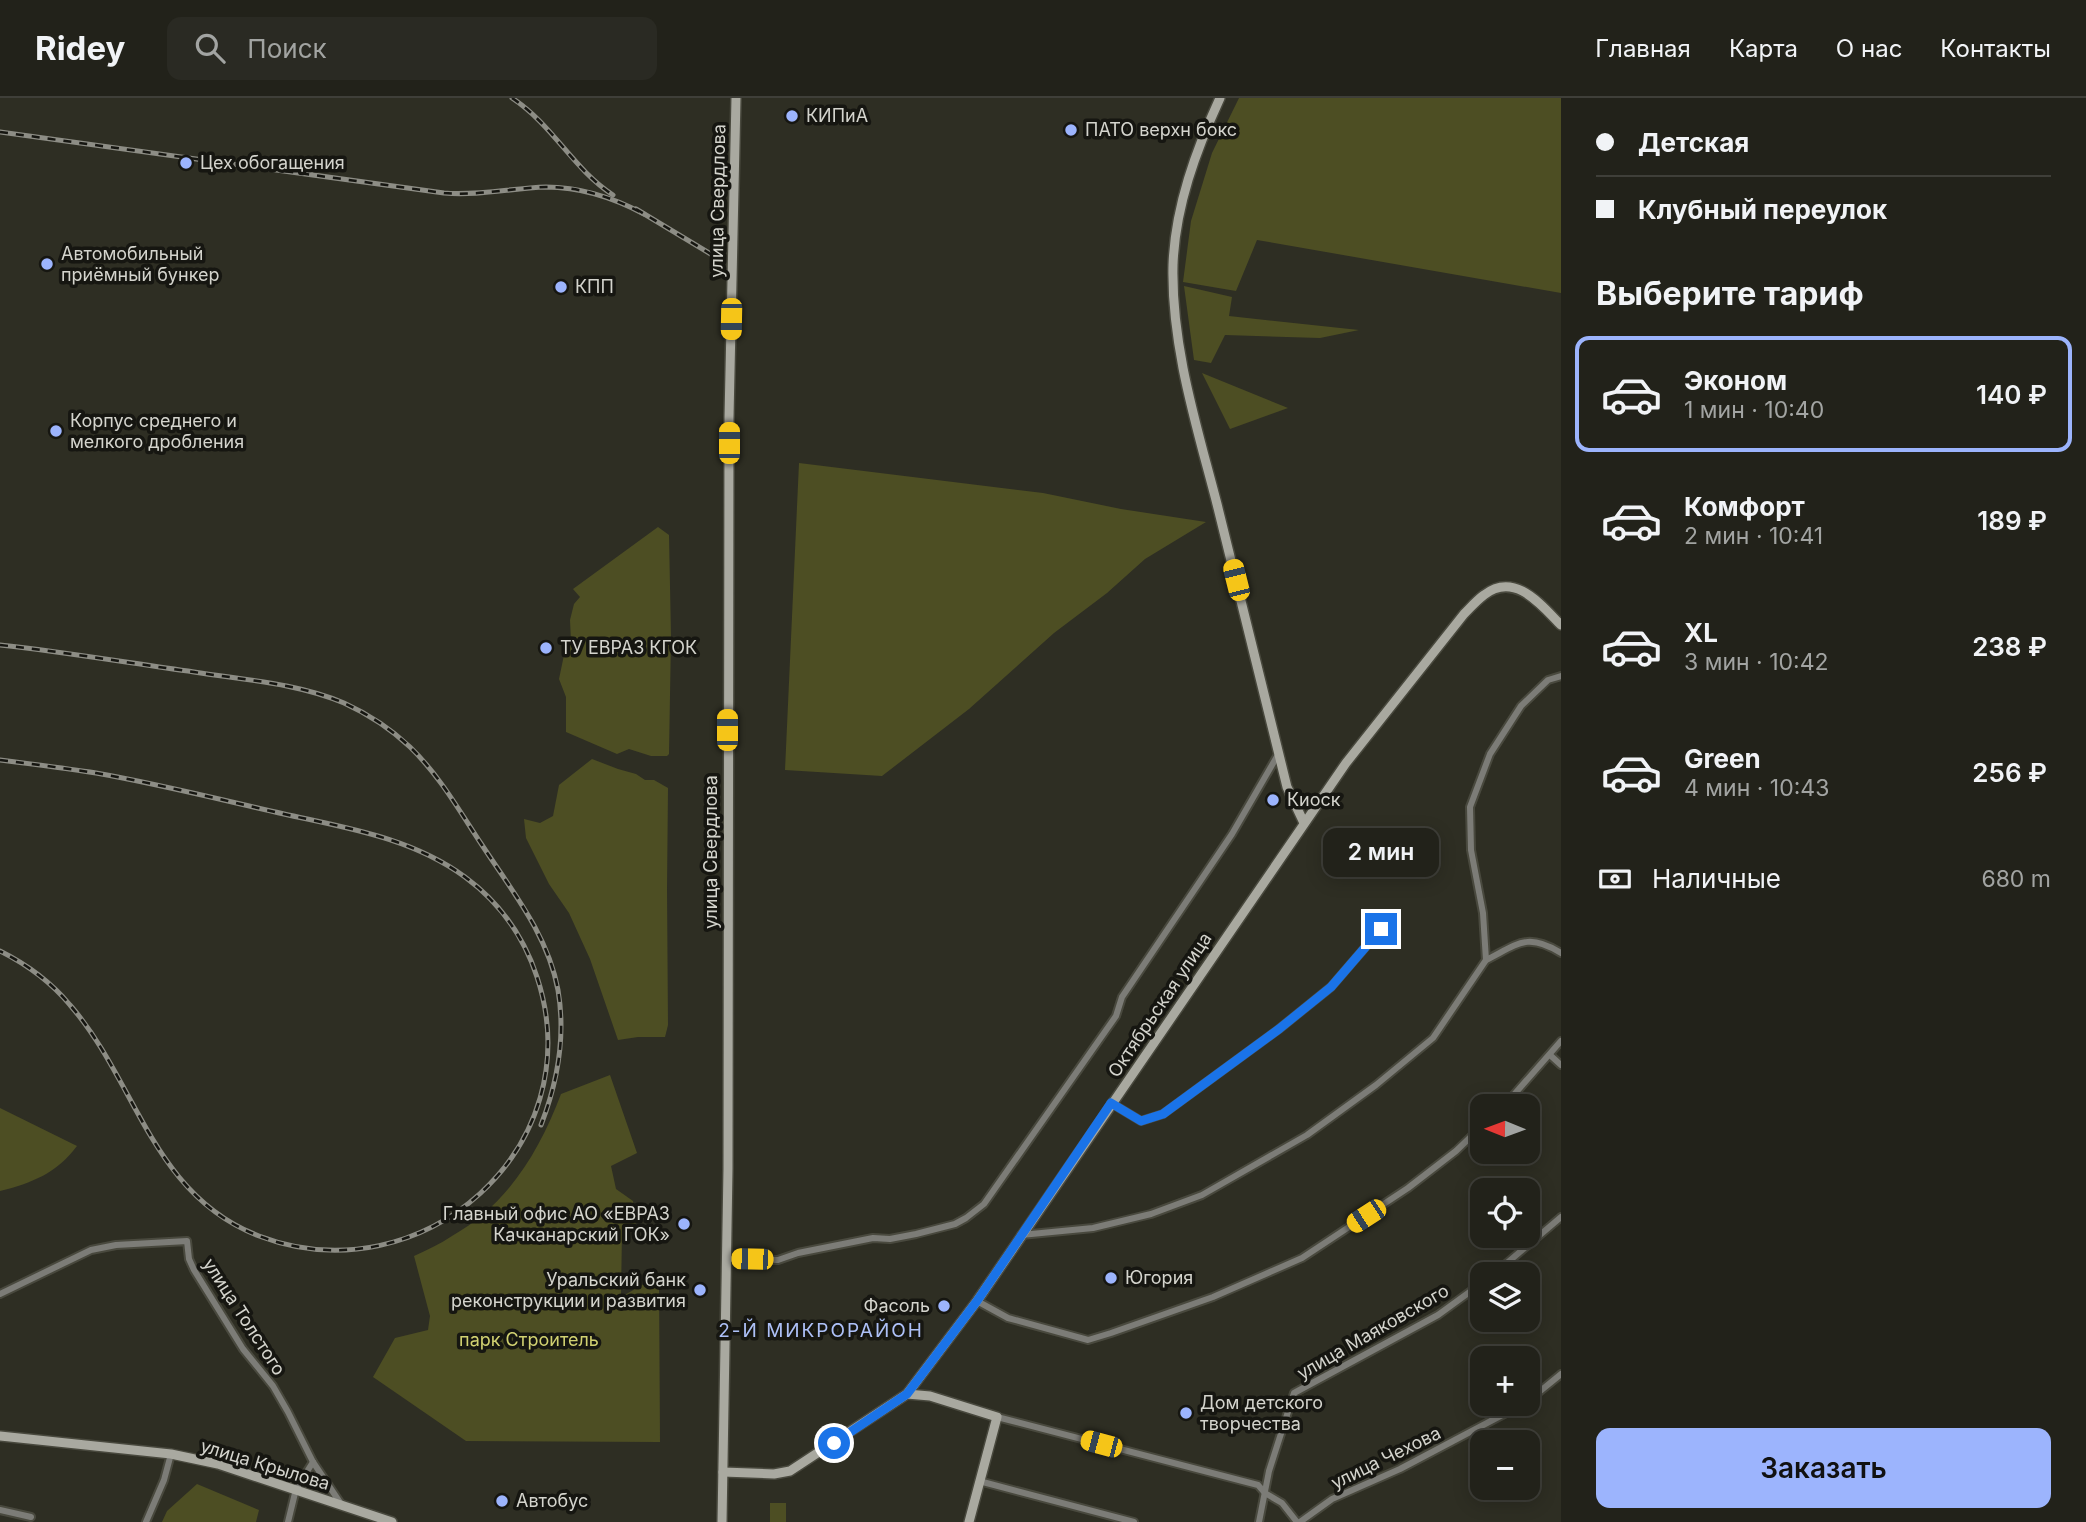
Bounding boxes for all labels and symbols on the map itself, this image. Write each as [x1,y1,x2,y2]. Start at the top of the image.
place label: КИПиА [806,105,868,126]
marker: КИПиА [784,108,800,124]
place label: ПАТО верхн бокс [1085,119,1237,140]
marker: ПАТО верхн бокс [1063,122,1079,138]
street label: улица Свердлова [706,124,729,278]
place label: Цех обогащения [200,152,345,173]
marker: Цех обогащения [178,155,194,171]
place label: Автомобильный приёмный бункер [61,243,220,285]
marker: Автомобильный приёмный бункер [39,256,55,272]
place label: КПП [575,276,614,297]
marker: КПП [553,279,569,295]
car [721,298,742,340]
place label: Корпус среднего и мелкого дробления [70,410,244,452]
car [719,422,740,464]
marker: Корпус среднего и мелкого дробления [48,423,64,439]
car [1221,557,1252,603]
place label: ТУ ЕВРАЗ КГОК [560,637,697,658]
marker: ТУ ЕВРАЗ КГОК [538,640,554,656]
car [717,709,738,751]
street label: улица Свердлова [700,775,721,929]
place label: Киоск [1287,789,1341,810]
marker: Киоск [1265,792,1281,808]
callout: 2 мин [1323,828,1439,876]
route end [1365,913,1397,945]
street label: Октябрьская улица [1103,928,1216,1081]
north arrow [1470,1094,1540,1164]
car [1343,1196,1390,1236]
place label: Главный офис АО «ЕВРАЗ Качканарский ГОК» [443,1203,670,1245]
marker: Главный офис АО «ЕВРАЗ Качканарский ГОК» [676,1216,692,1232]
car [731,1248,774,1270]
street label: улица Толстого [199,1254,290,1379]
place label: Югория [1125,1267,1193,1288]
place label: Уральский банк реконструкции и развития [451,1269,686,1311]
marker: Югория [1103,1270,1119,1286]
street label: улица Маяковского [1293,1280,1452,1384]
marker: Уральский банк реконструкции и развития [692,1282,708,1298]
place label: Фасоль [864,1295,930,1316]
marker: Фасоль [936,1298,952,1314]
district label: 2-Й МИКРОРАЙОН [718,1318,924,1342]
park label: парк Строитель [459,1329,599,1350]
place label: Дом детского творчества [1200,1392,1323,1434]
marker: Дом детского творчества [1178,1405,1194,1421]
street label: улица Чехова [1328,1422,1444,1493]
route start [818,1427,850,1459]
car [1078,1428,1125,1460]
street label: улица Крылова [198,1435,332,1494]
place label: Автобус [516,1490,588,1511]
marker: Автобус [494,1493,510,1509]

